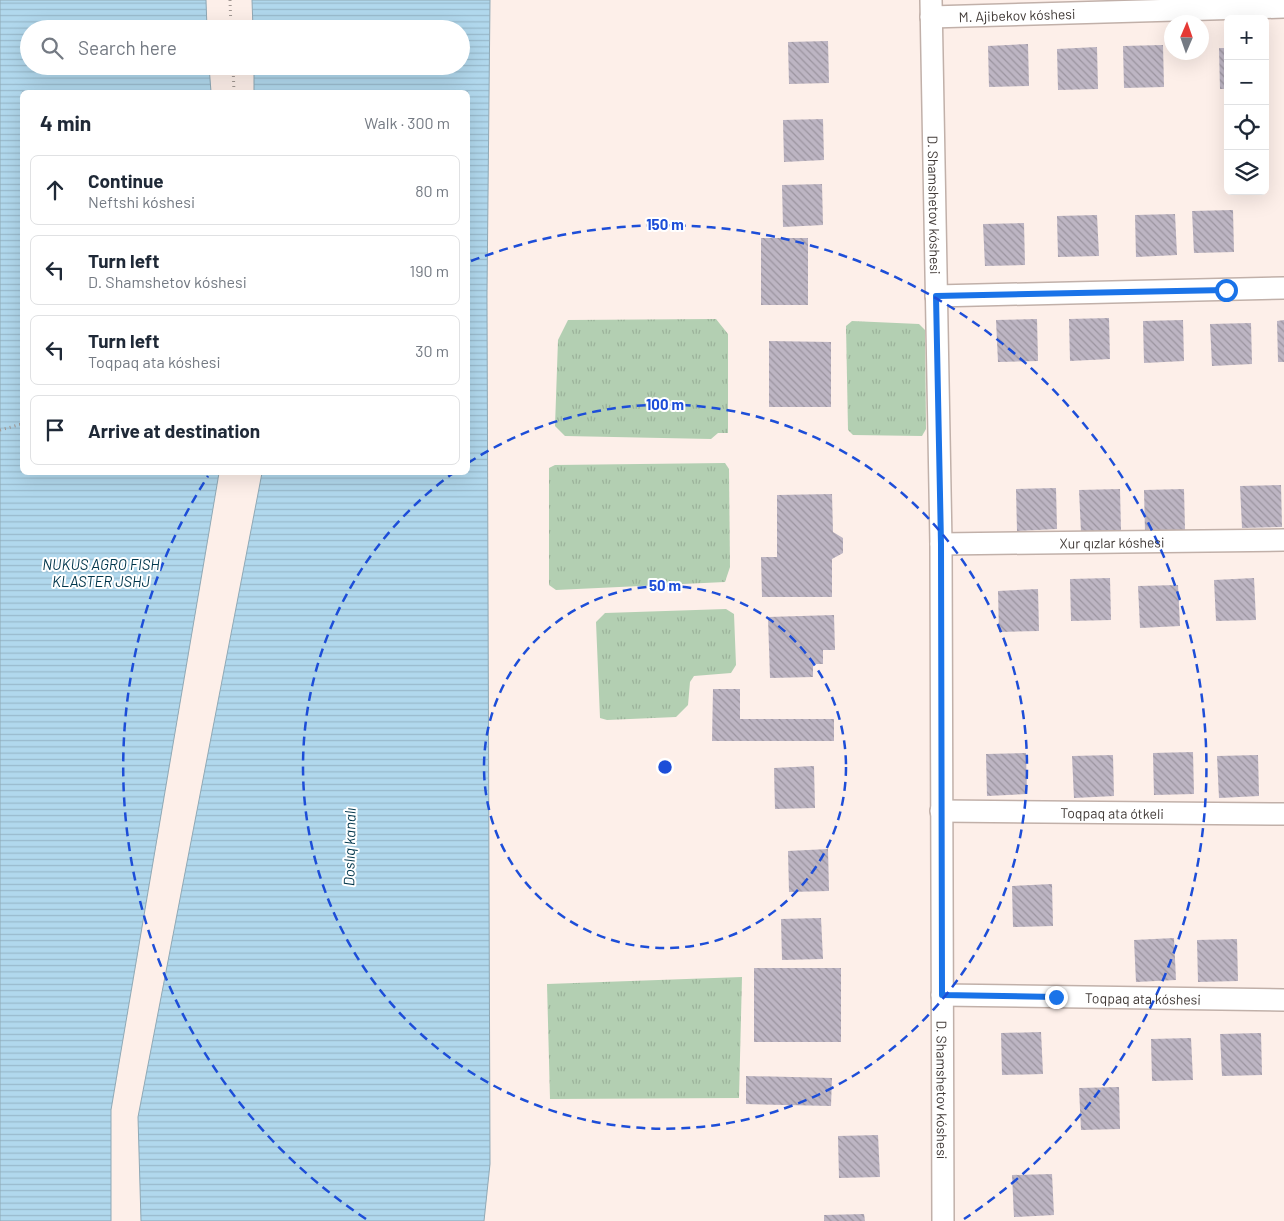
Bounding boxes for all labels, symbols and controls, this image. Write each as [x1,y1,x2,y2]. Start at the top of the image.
street label: M. Ajibekov kóshesi [958,4,1076,25]
north arrow [1164,15,1209,60]
map controls [1224,15,1269,195]
button: + [1224,15,1269,60]
search box [20,20,470,75]
icon: search [38,34,66,62]
text: Search here [78,36,177,59]
button: − [1224,60,1269,105]
button: locate [1224,105,1269,150]
text: 4 min [40,110,91,135]
text: Walk · 300 m [364,113,450,132]
street label: D. Shamshetov kóshesi [925,135,945,275]
button: layers [1224,150,1269,195]
text: Continue [88,169,164,192]
icon: ahead [41,176,69,204]
text: 80 m [415,181,449,200]
text: Neftshi kóshesi [88,192,195,211]
text: 150 m [646,215,684,233]
text: Turn left [88,249,159,272]
icon: left [41,256,69,284]
text: 190 m [410,261,449,280]
text: D. Shamshetov kóshesi [88,272,247,291]
route start [1215,279,1238,302]
text: Turn left [88,329,159,352]
icon: left [41,336,69,364]
text: 30 m [415,341,449,360]
text: Toqpaq ata kóshesi [88,352,221,371]
text: 100 m [646,395,684,413]
icon: arrive [41,416,69,444]
text: Arrive at destination [88,419,260,442]
street label: Xur qızlar kóshesi [1059,533,1165,551]
water label: NUKUS AGRO FISH KLASTER JSHJ [42,555,160,590]
text: 50 m [649,576,681,594]
centre of rings [656,758,674,776]
street label: Toqpaq ata ótkeli [1060,804,1164,821]
water label: Doslıq kanalı [339,808,359,886]
route end [1045,986,1068,1009]
street label: Toqpaq ata kóshesi [1085,989,1201,1007]
street label: D. Shamshetov kóshesi [934,1020,951,1159]

